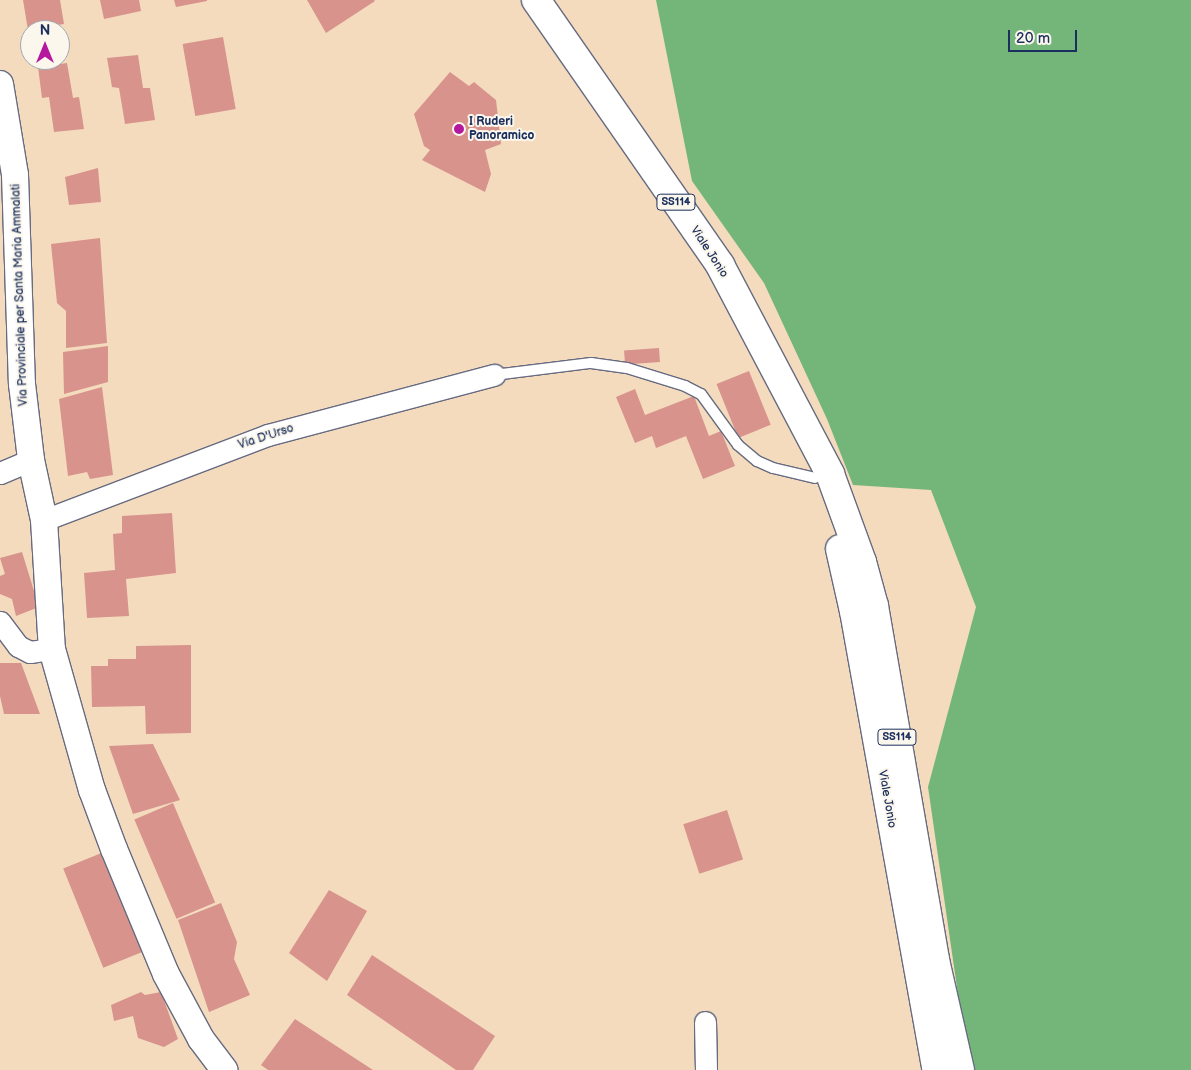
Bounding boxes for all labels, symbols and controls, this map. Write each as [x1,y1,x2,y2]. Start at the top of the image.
north arrow [20,20,70,70]
scale bar [1011,20,1080,52]
text: N [40,22,50,39]
text: 20 m [1016,29,1050,48]
place label: I Ruderi Panoramico [469,115,534,143]
marker: I Ruderi Panoramico [453,123,465,135]
street label: Via Provinciale per Santa Maria Ammalati [9,183,31,407]
road number: SS114 [656,193,696,210]
street label: Viale Jonio [687,223,731,281]
street label: Via D'Urso [236,421,296,453]
road number: SS114 [877,729,917,746]
street label: Viale Jonio [875,769,899,829]

